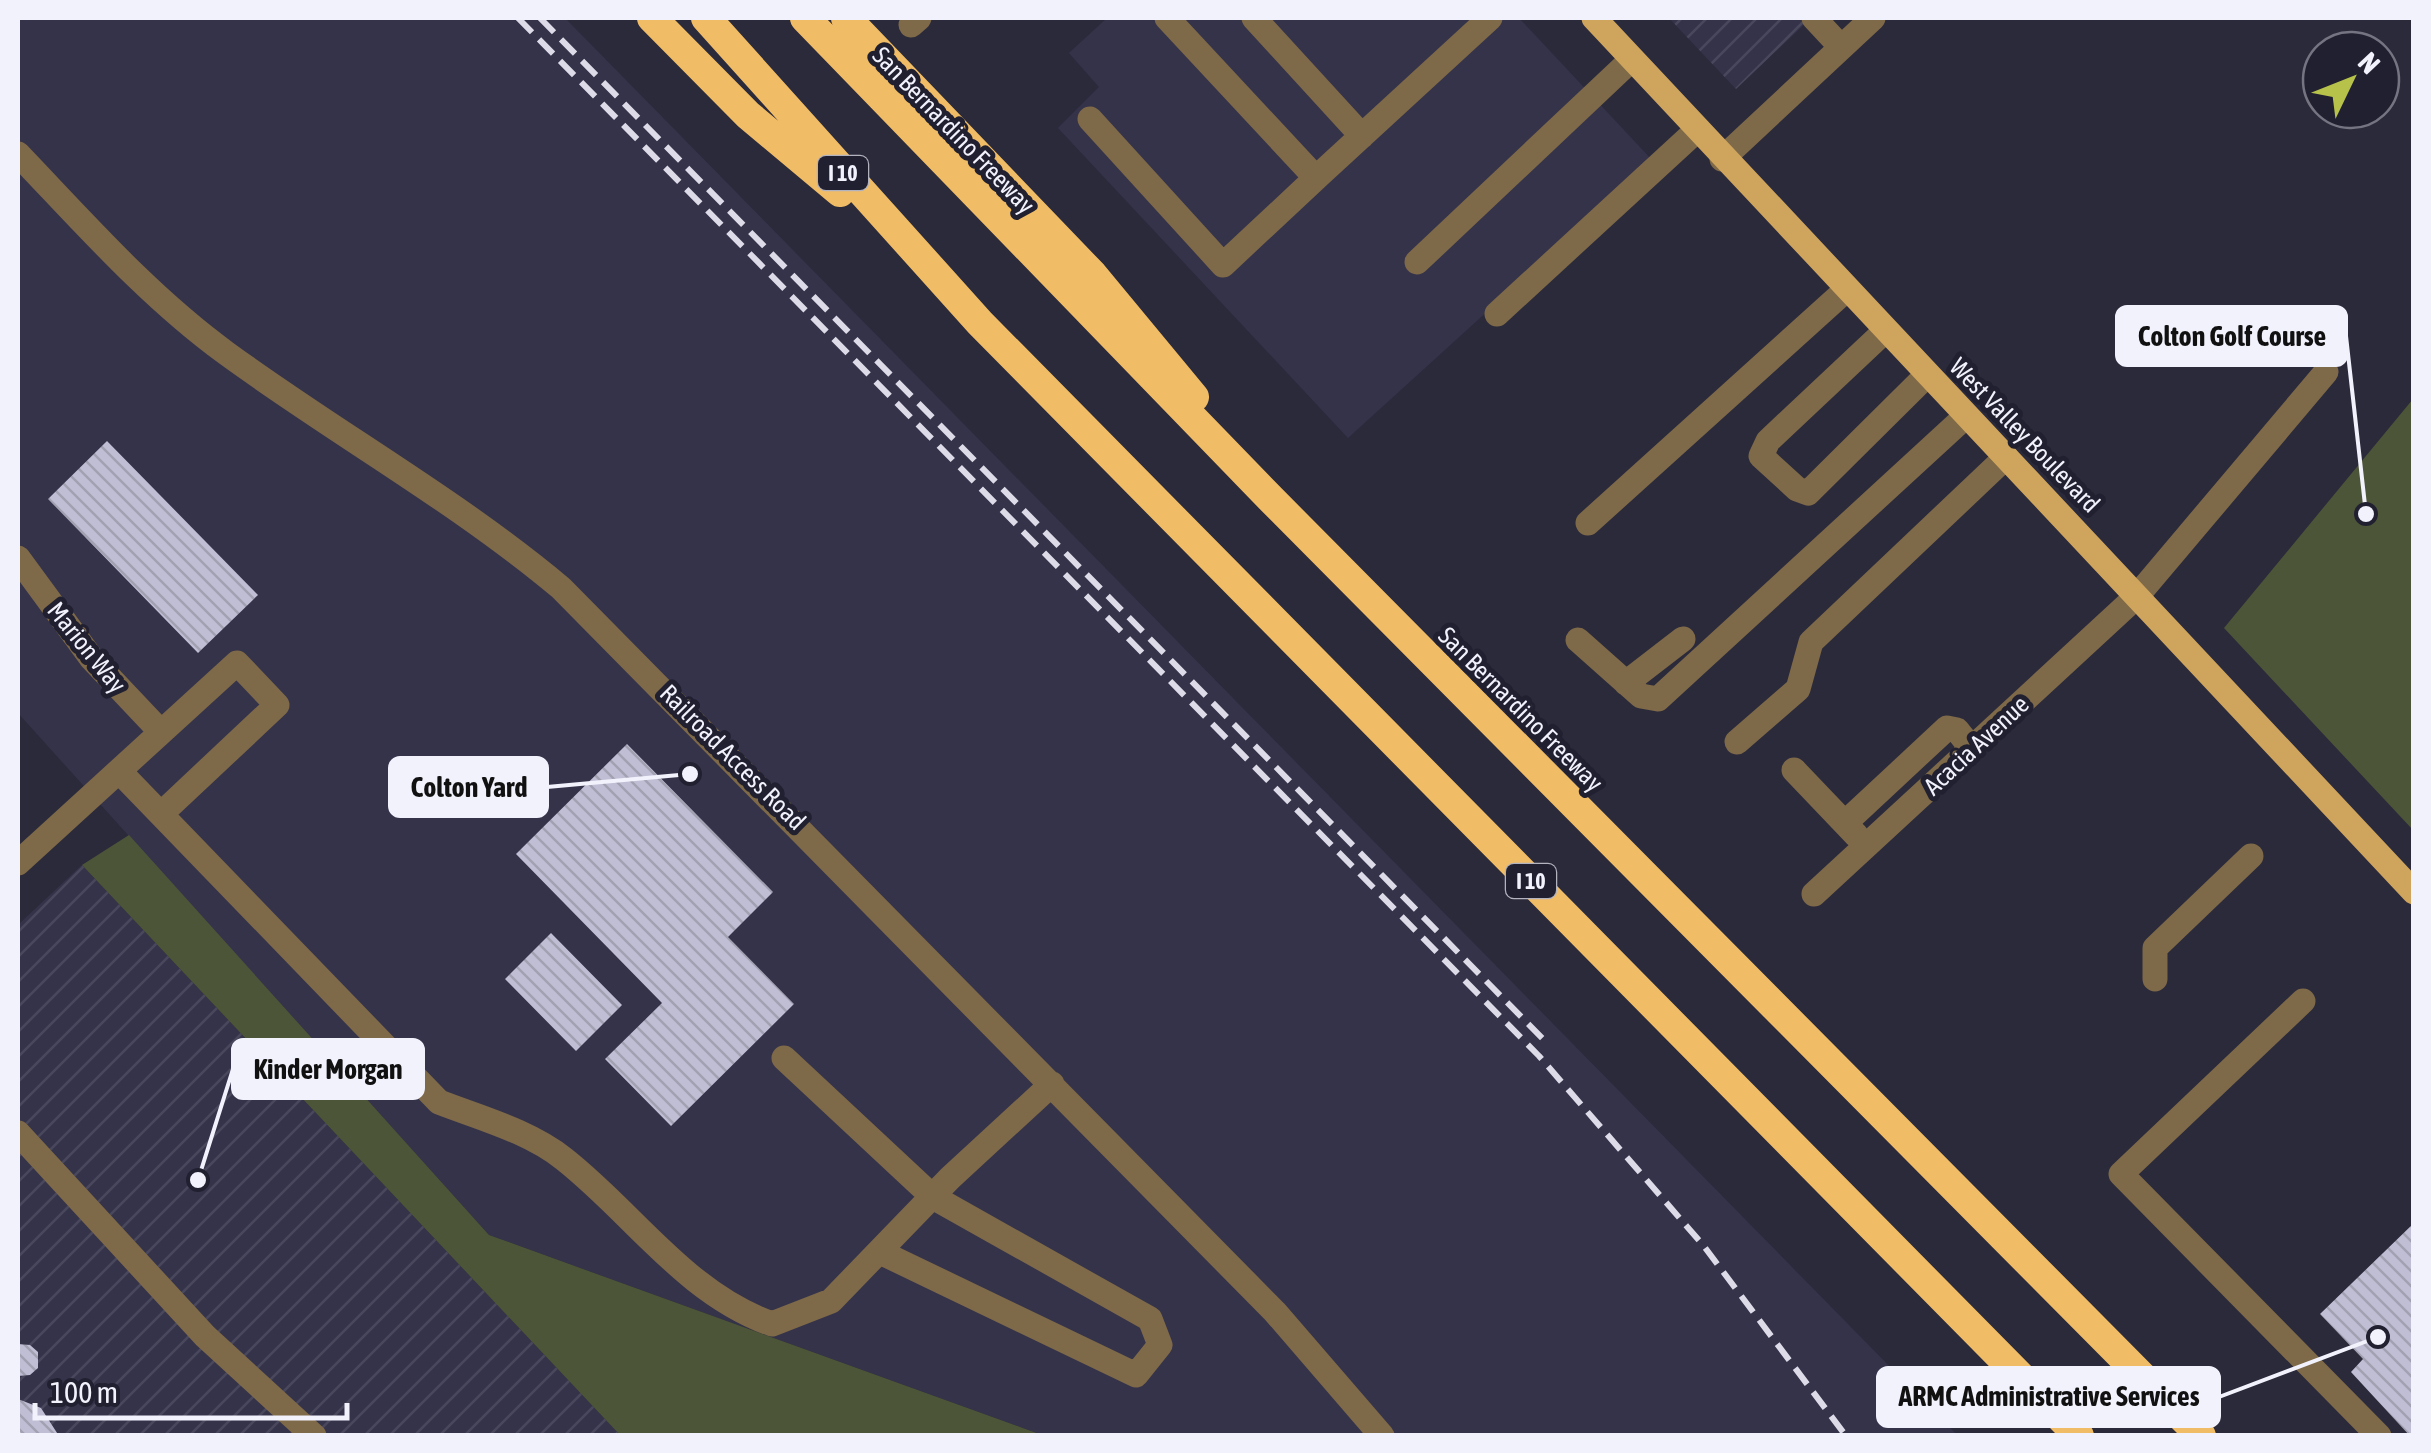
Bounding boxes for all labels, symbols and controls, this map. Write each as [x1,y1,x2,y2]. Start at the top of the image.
north arrow [2301,30,2401,130]
street label: San Bernardino Freeway [867,41,1041,219]
text: N [2352,46,2387,80]
road number: I 10 [818,156,868,190]
callout: Colton Golf Course [2117,307,2346,365]
text: Colton Golf Course [2138,320,2326,352]
street label: West Valley Boulevard [1944,352,2106,518]
street label: Marion Way [42,596,132,698]
street label: San Bernardino Freeway [1433,621,1609,797]
street label: Railroad Access Road [655,679,811,835]
street label: Acacia Avenue [1918,690,2034,800]
callout: Colton Yard [390,758,547,816]
text: Colton Yard [411,771,527,803]
road number: I 10 [1506,864,1556,898]
callout: Kinder Morgan [233,1040,423,1098]
text: Kinder Morgan [253,1053,403,1085]
scale bar [35,1358,348,1420]
callout: ARMC Administrative Services [1878,1368,2219,1426]
text: 100 m [50,1375,118,1409]
text: ARMC Administrative Services [1897,1380,2200,1412]

